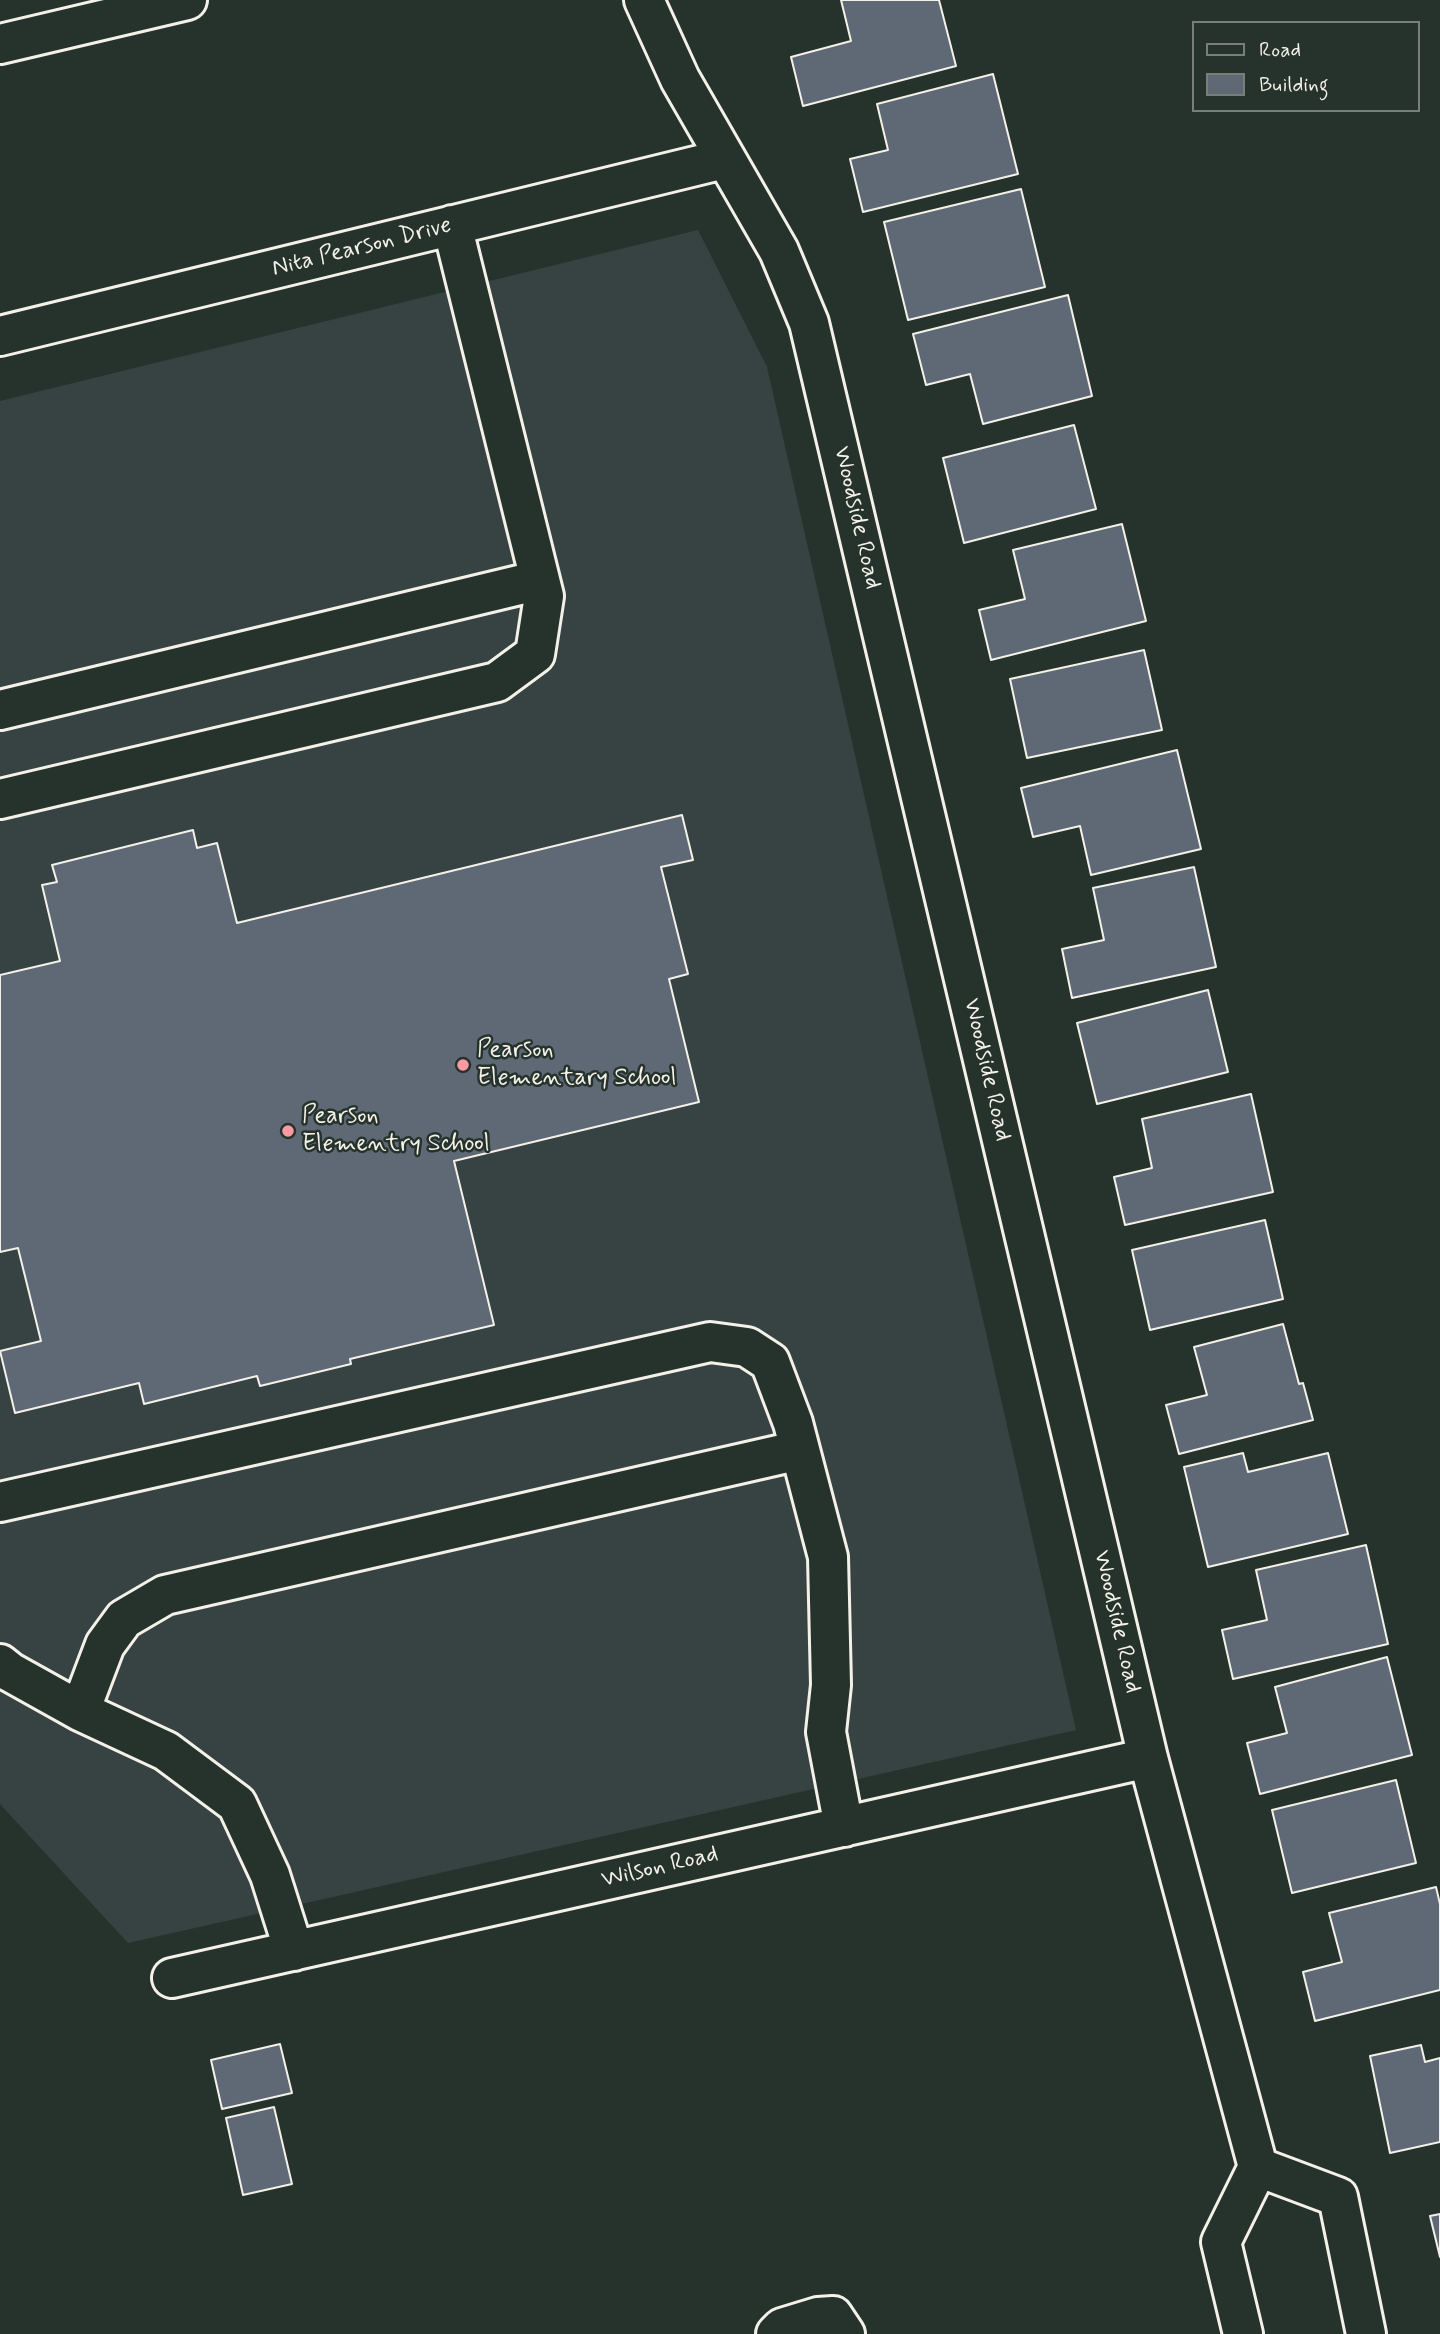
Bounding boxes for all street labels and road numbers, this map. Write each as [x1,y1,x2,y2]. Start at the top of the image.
street label: Nita Pearson Drive [269,212,455,284]
street label: Woodside Road [826,444,886,592]
street label: Woodside Road [956,996,1016,1144]
street label: Woodside Road [1086,1548,1146,1696]
street label: Wilson Road [599,1841,721,1895]

